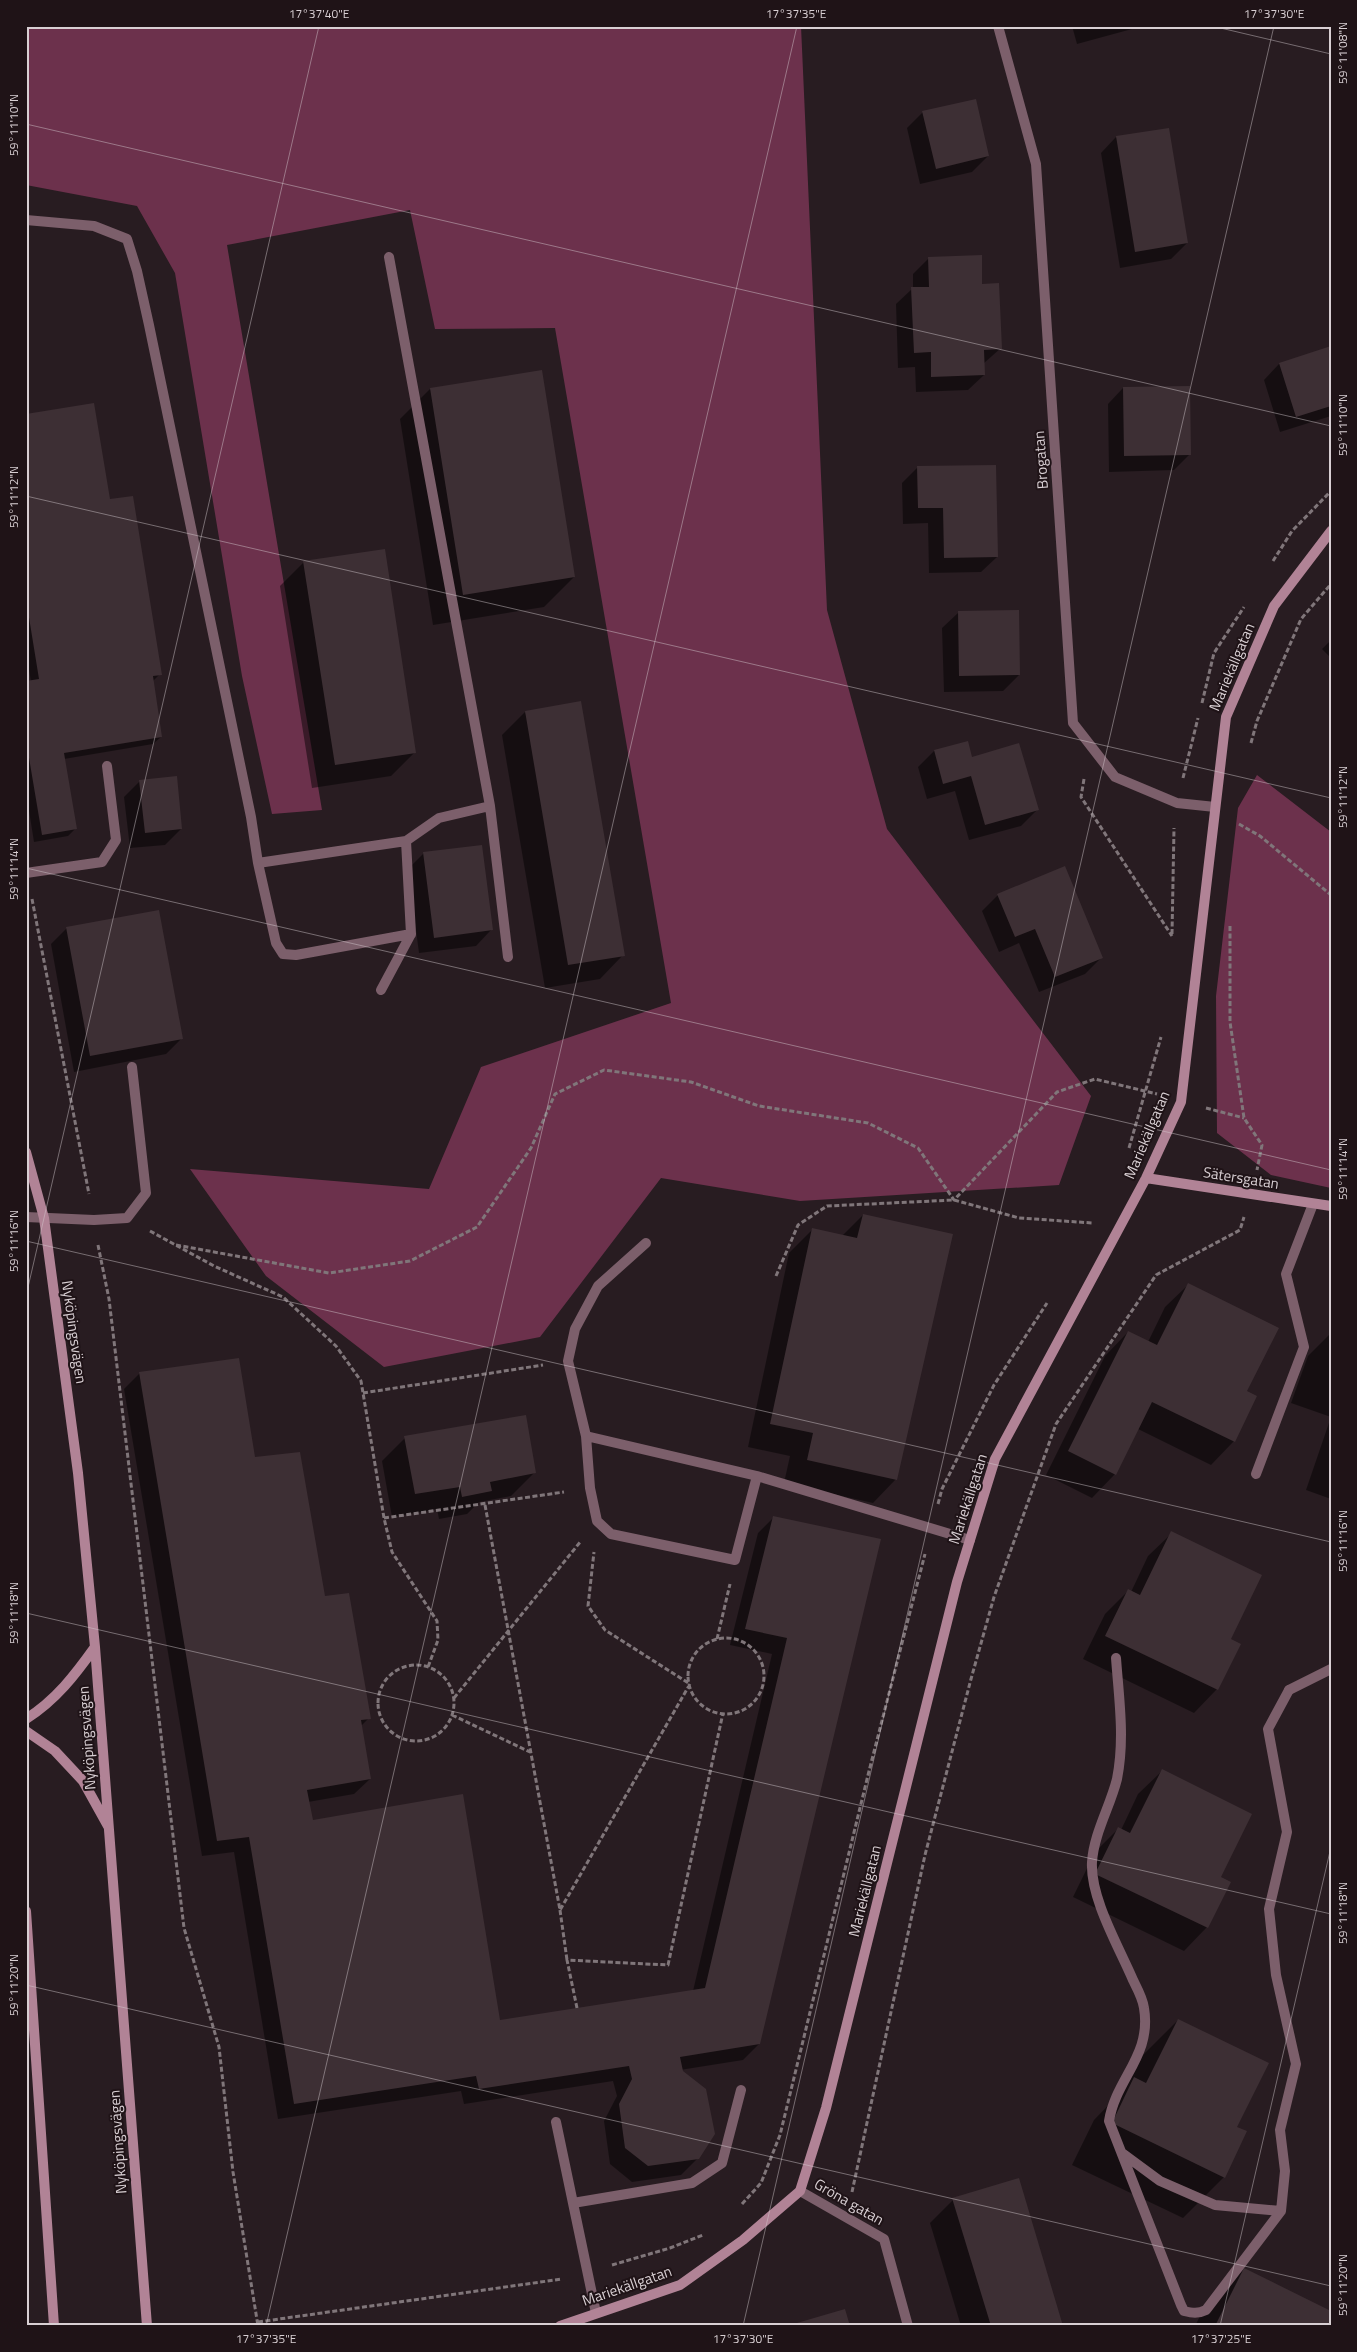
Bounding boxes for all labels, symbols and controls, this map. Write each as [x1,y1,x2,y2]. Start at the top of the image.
text: 17°37'40"E [289,4,350,23]
text: 17°37'35"E [766,4,827,23]
text: 17°37'30"E [1244,4,1305,23]
text: 59°11'08"N [1333,22,1352,84]
text: 59°11'10"N [4,94,23,156]
text: 59°11'10"N [1333,394,1352,456]
street label: Brogatan [1027,430,1054,490]
text: 59°11'12"N [4,466,23,528]
street label: Mariekällgatan [1203,619,1260,714]
text: 59°11'12"N [1333,766,1352,828]
text: 59°11'14"N [4,838,23,900]
street label: Mariekällgatan [1118,1087,1175,1182]
text: 59°11'14"N [1333,1138,1352,1200]
street label: Sätersgatan [1201,1160,1281,1195]
text: 59°11'16"N [4,1210,23,1272]
street label: Nyköpingsvägen [56,1279,93,1385]
street label: Mariekällgatan [942,1451,993,1547]
text: 59°11'16"N [1333,1510,1352,1572]
text: 59°11'18"N [4,1582,23,1644]
street label: Nyköpingsvägen [71,1685,102,1791]
street label: Mariekällgatan [842,1843,887,1939]
text: 59°11'18"N [1333,1882,1352,1944]
text: 59°11'20"N [4,1954,23,2016]
street label: Nyköpingsvägen [102,2089,133,2195]
street label: Gröna gatan [810,2172,888,2231]
text: 59°11'20"N [1333,2254,1352,2316]
street label: Mariekällgatan [579,2259,675,2312]
text: 17°37'35"E [236,2329,297,2348]
text: 17°37'30"E [713,2329,774,2348]
text: 17°37'25"E [1191,2329,1252,2348]

